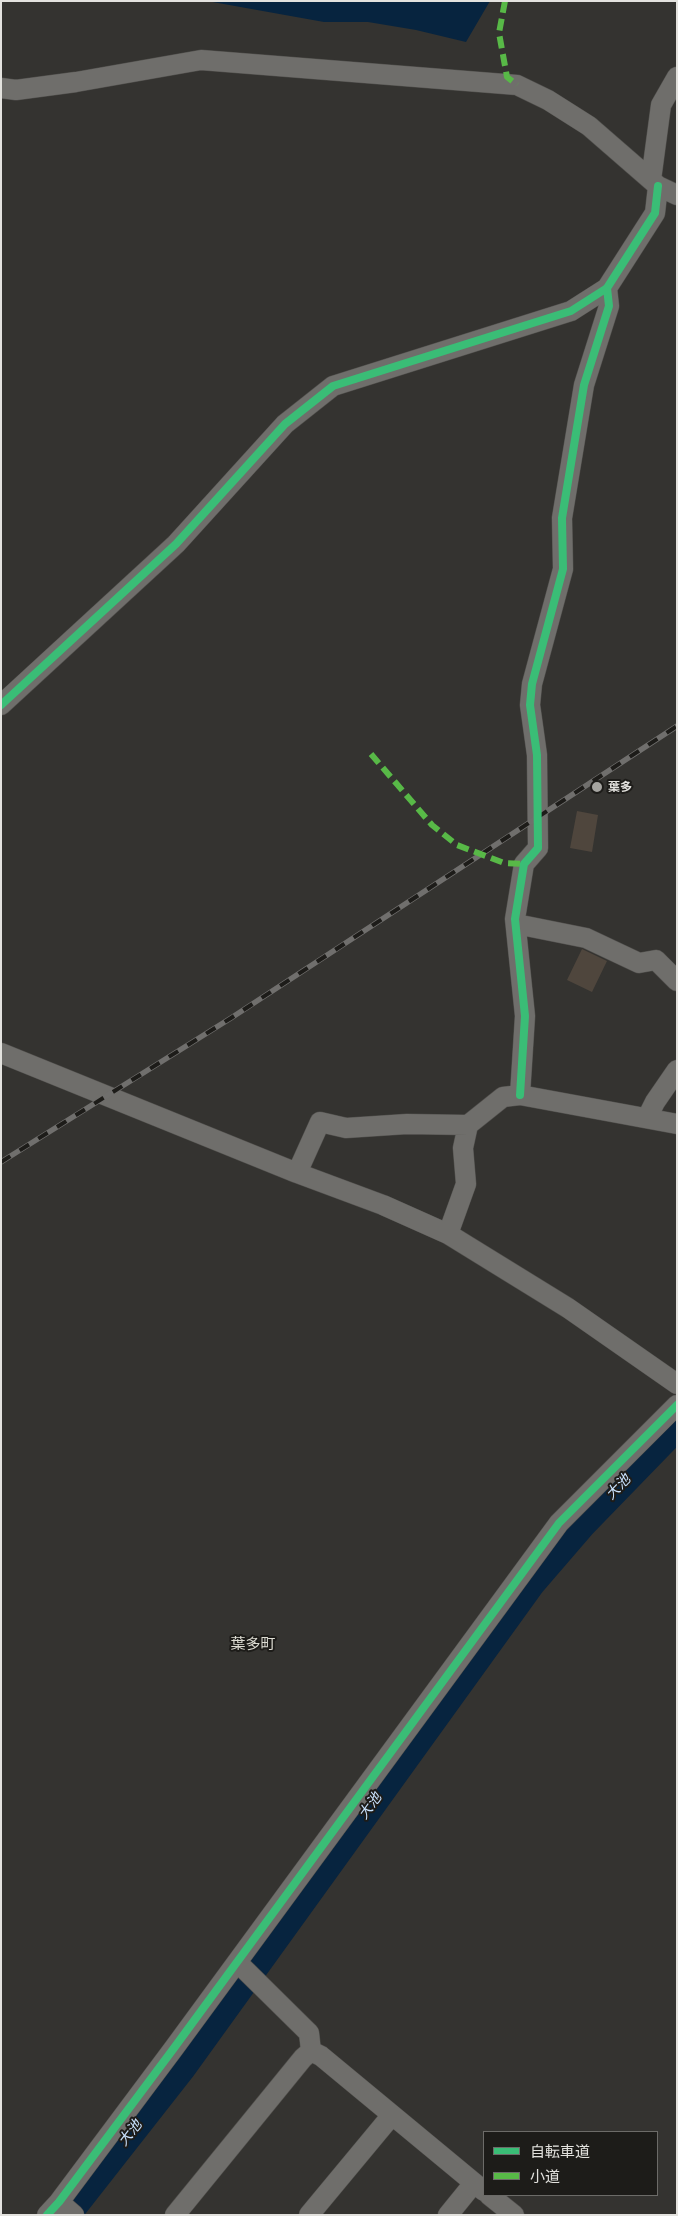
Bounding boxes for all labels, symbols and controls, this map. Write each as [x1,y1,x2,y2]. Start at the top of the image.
marker: 葉多 [590,780,604,794]
place label: 葉多 [608,780,632,794]
water label: 大池 [602,1471,634,1503]
district label: 葉多町 [231,1635,275,1653]
water label: 大池 [355,1790,385,1822]
water label: 大池 [115,2117,145,2149]
legend [483,2131,658,2196]
text: 自転車道 [530,2143,590,2160]
text: 小道 [530,2168,560,2185]

